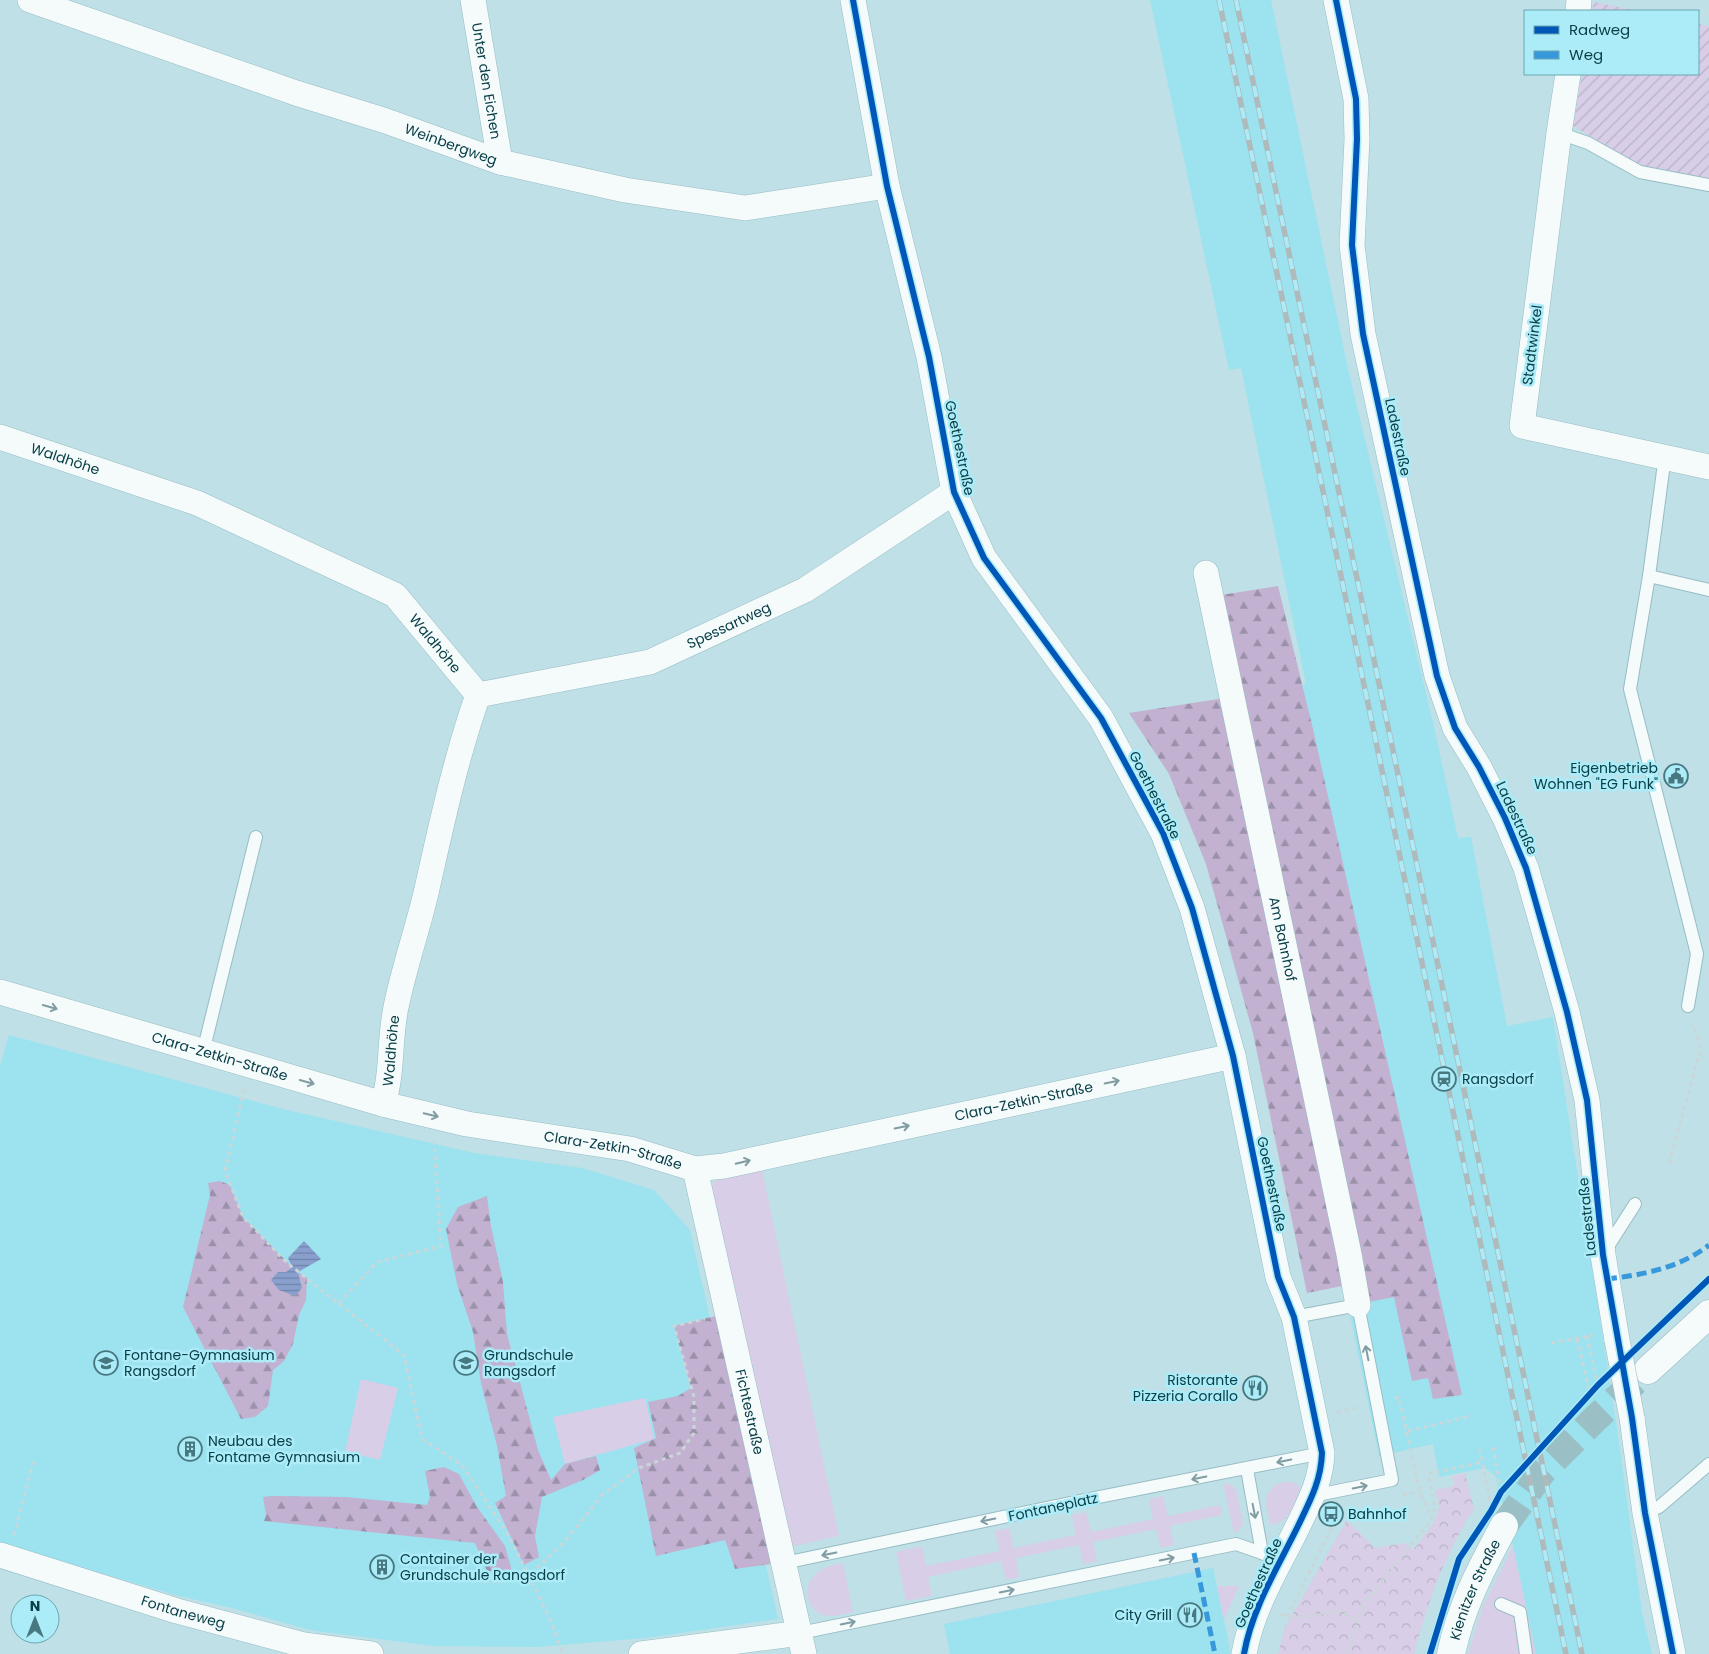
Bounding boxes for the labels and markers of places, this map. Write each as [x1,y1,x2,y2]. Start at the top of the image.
place label: Eigenbetrieb Wohnen "EG Funk" [1534,758,1658,794]
public building icon: Eigenbetrieb Wohnen "EG Funk" [1663,763,1689,789]
station icon: Rangsdorf [1431,1066,1457,1092]
place label: Rangsdorf [1462,1069,1534,1089]
place label: Fontane-Gymnasium Rangsdorf [124,1345,275,1381]
place label: Grundschule Rangsdorf [484,1345,574,1381]
school or university icon: Fontane-Gymnasium Rangsdorf [93,1350,119,1376]
school or university icon: Grundschule Rangsdorf [453,1350,479,1376]
place label: Ristorante Pizzeria Corallo [1133,1370,1238,1406]
restaurant icon: Ristorante Pizzeria Corallo [1242,1375,1268,1401]
place label: Neubau des Fontame Gymnasium [208,1431,360,1467]
building icon: Neubau des Fontame Gymnasium [177,1436,203,1462]
bus stop icon: Bahnhof [1318,1501,1344,1527]
place label: Bahnhof [1348,1504,1407,1524]
place label: Container der Grundschule Rangsdorf [400,1549,565,1585]
building icon: Container der Grundschule Rangsdorf [369,1554,395,1580]
restaurant icon: City Grill [1177,1602,1203,1628]
place label: City Grill [1115,1605,1172,1625]

